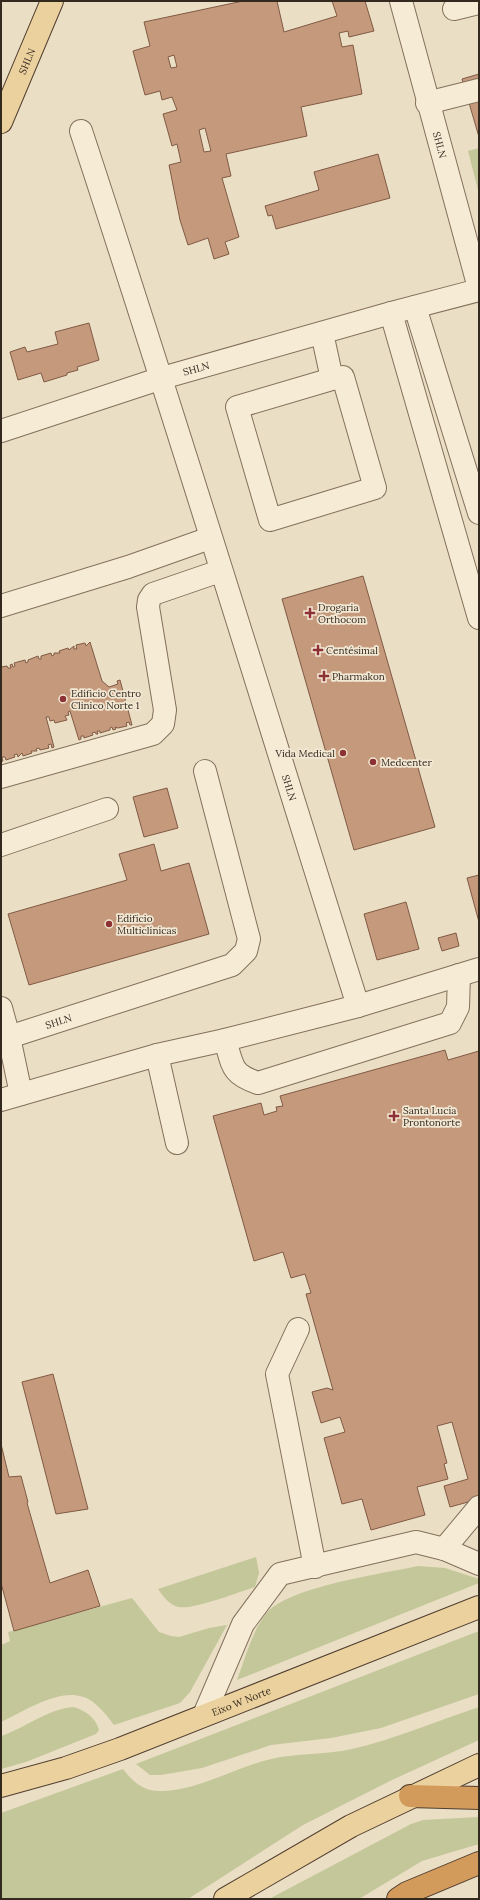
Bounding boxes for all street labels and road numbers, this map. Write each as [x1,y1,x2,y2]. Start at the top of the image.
street label: SHLN [16,46,38,76]
street label: SHLN [430,130,449,160]
street label: SHLN [182,359,211,379]
street label: SHLN [279,773,299,803]
street label: SHLN [44,1011,74,1032]
street label: Eixo W Norte [210,1684,273,1719]

